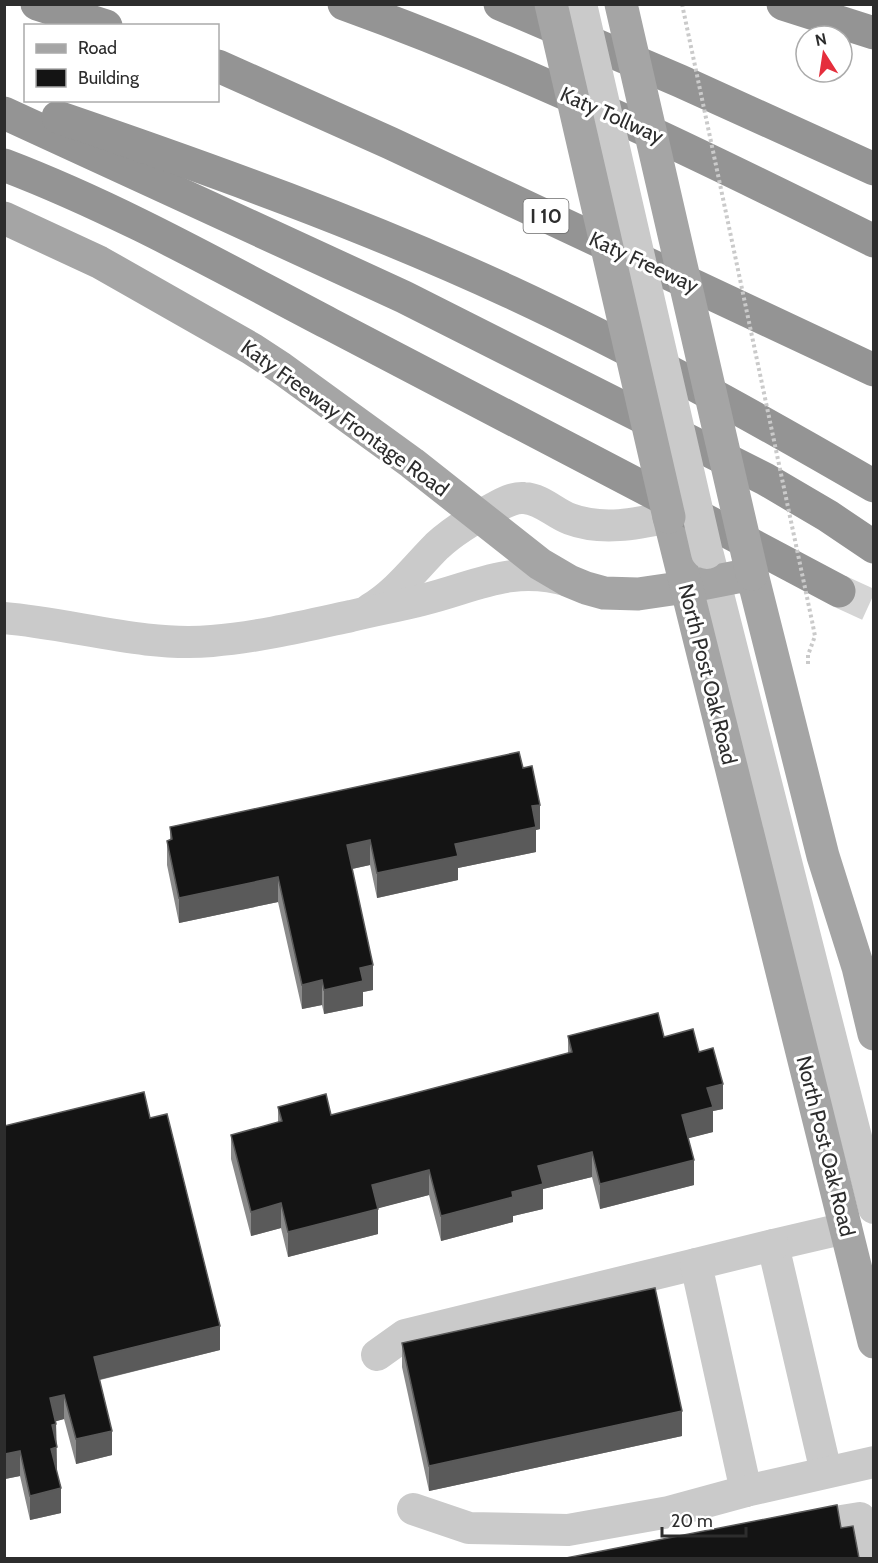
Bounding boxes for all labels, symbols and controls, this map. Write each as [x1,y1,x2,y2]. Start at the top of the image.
legend [24,24,219,102]
north arrow [794,24,854,84]
text: N [813,29,828,50]
text: Road [78,37,117,59]
text: Building [78,67,140,89]
street label: Katy Tollway [556,81,668,149]
road number: I 10 [524,199,568,233]
street label: Katy Freeway [585,226,703,298]
street label: Katy Freeway Frontage Road [236,334,454,502]
street label: North Post Oak Road [673,581,743,767]
street label: North Post Oak Road [791,1053,861,1239]
scale bar [662,1500,746,1538]
text: 20 m [671,1510,713,1532]

